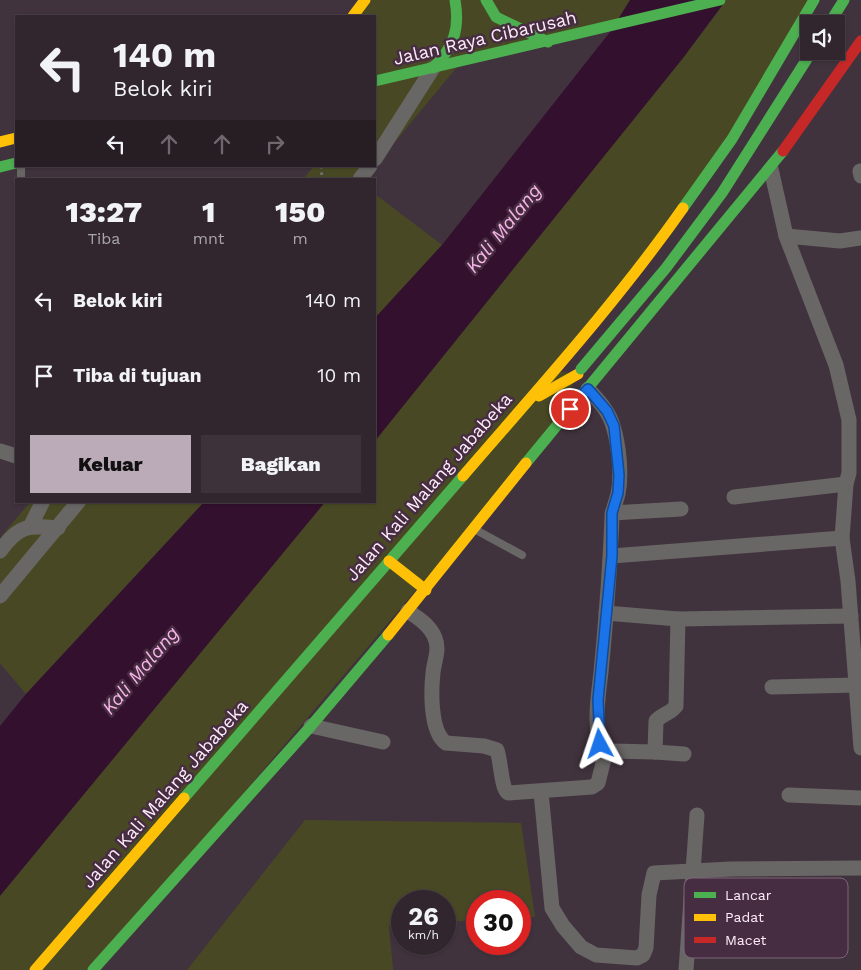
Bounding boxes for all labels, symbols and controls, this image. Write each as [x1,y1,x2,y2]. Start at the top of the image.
street label: Jalan Raya Cibarusah [391,6,579,69]
map controls [800,15,845,60]
button: sound [800,15,845,60]
text: 140 m [113,34,216,76]
icon: left [30,35,95,100]
text: Belok kiri [113,76,213,101]
icon: left [102,130,130,158]
icon: ahead [155,130,183,158]
icon: ahead [208,130,236,158]
icon: right [261,130,289,158]
water label: Kali Malang [461,179,546,277]
text: 13:27 [66,194,142,229]
text: 1 [202,194,215,229]
text: 150 [275,194,325,229]
text: Tiba [87,229,120,248]
text: mnt [193,229,224,248]
text: m [293,229,308,248]
icon: left [30,287,58,315]
text: Belok kiri [73,289,163,312]
text: 140 m [306,289,361,312]
icon: arrive [30,362,58,390]
text: Tiba di tujuan [73,364,202,387]
text: 10 m [317,364,361,387]
street label: Jalan Kali Malang Jababeka [341,388,516,585]
pin [549,388,591,430]
icon: arrive [556,395,584,423]
button: Keluar [30,435,191,493]
button: Bagikan [201,435,361,493]
water label: Kali Malang [97,621,184,719]
street label: Jalan Kali Malang Jababeka [77,695,252,892]
position arrow [573,717,625,769]
legend [684,878,848,958]
text: Lancar [725,887,772,903]
speed limit sign: 30 [466,890,531,955]
text: 26 [408,902,439,931]
text: Padat [725,909,764,925]
text: km/h [408,928,439,942]
text: Macet [725,932,767,948]

